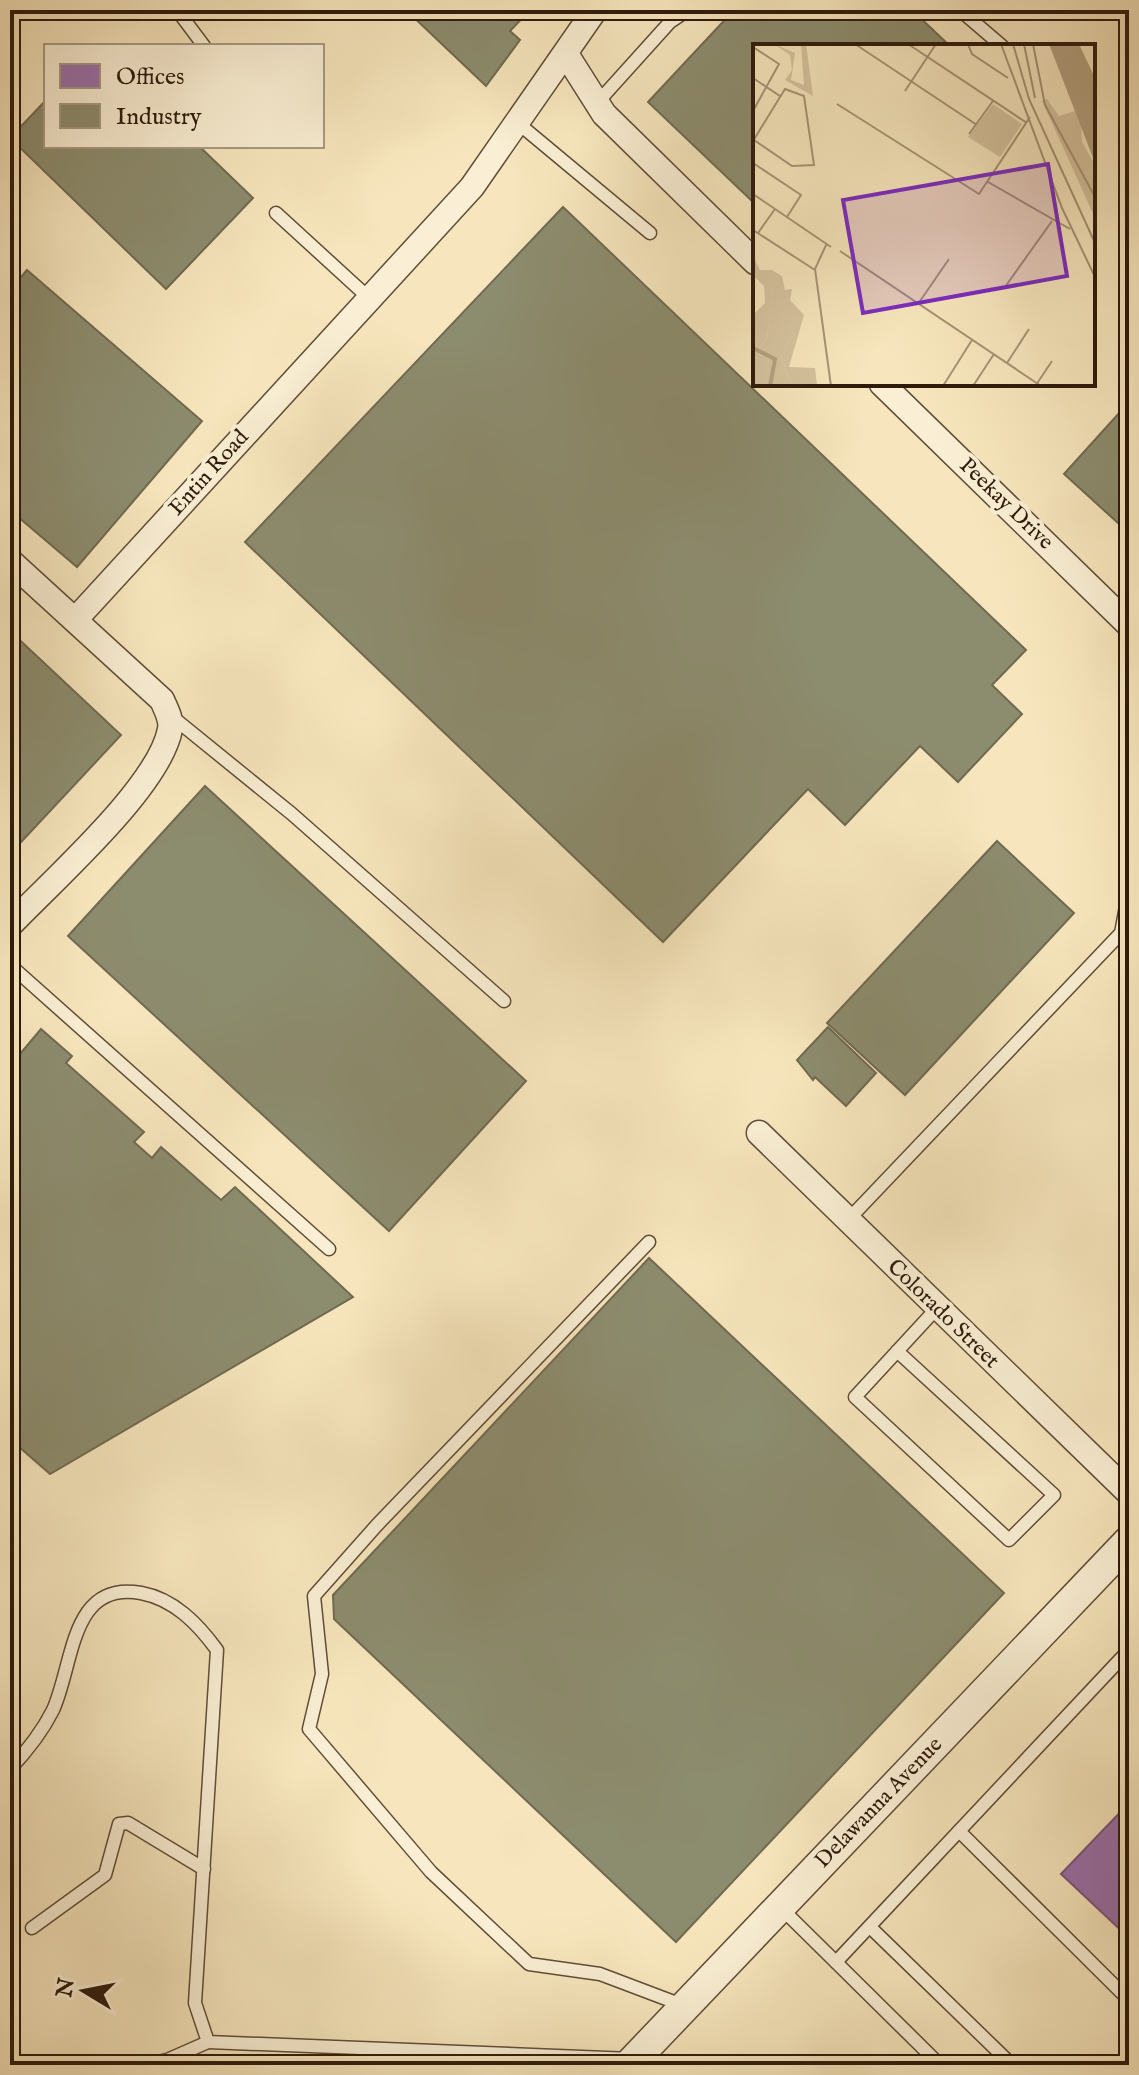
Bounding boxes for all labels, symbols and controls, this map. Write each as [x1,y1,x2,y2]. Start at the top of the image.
legend [44,44,324,148]
inset map [753,44,1095,386]
text: Offices [116,62,184,93]
text: Industry [116,102,202,133]
street label: Entin Road [163,424,255,522]
street label: Peekay Drive [953,452,1059,556]
street label: Colorado Street [881,1253,1005,1375]
street label: Delawanna Avenue [809,1731,949,1875]
north arrow [44,1951,124,2031]
text: N [51,1976,82,2001]

